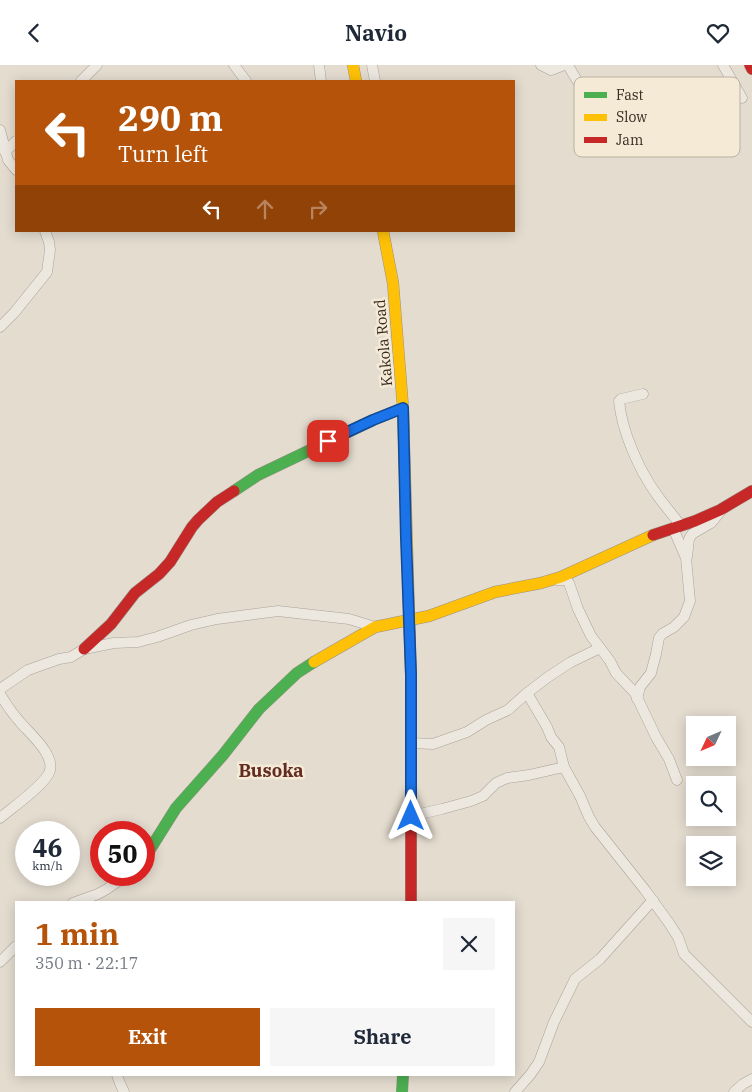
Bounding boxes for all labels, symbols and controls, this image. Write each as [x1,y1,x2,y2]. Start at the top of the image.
text: Navio [345,18,407,47]
icon: back [20,19,48,47]
icon: heart [704,19,732,47]
legend [574,77,740,157]
text: Fast [616,86,644,104]
text: 290 m [118,95,223,141]
icon: left [35,100,100,165]
text: Slow [616,108,647,126]
text: Jam [616,131,643,149]
text: Turn left [118,139,208,168]
icon: left [198,195,226,223]
icon: ahead [251,195,279,223]
icon: right [304,195,332,223]
street label: Kakola Road [370,299,396,387]
pin [307,420,349,462]
icon: arrive [314,427,342,455]
north arrow [686,716,736,766]
map controls [686,716,736,886]
district label: Busoka [238,759,304,782]
button: search [686,776,736,826]
position arrow [384,789,436,841]
speed limit sign: 50 [90,821,155,886]
text: 46 [32,831,63,864]
button: layers [686,836,736,886]
text: km/h [32,858,63,873]
text: 1 min [35,914,119,953]
button: close [443,918,495,970]
text: 350 m · 22:17 [35,953,138,973]
button: Exit [35,1008,260,1066]
button: Share [270,1008,495,1066]

